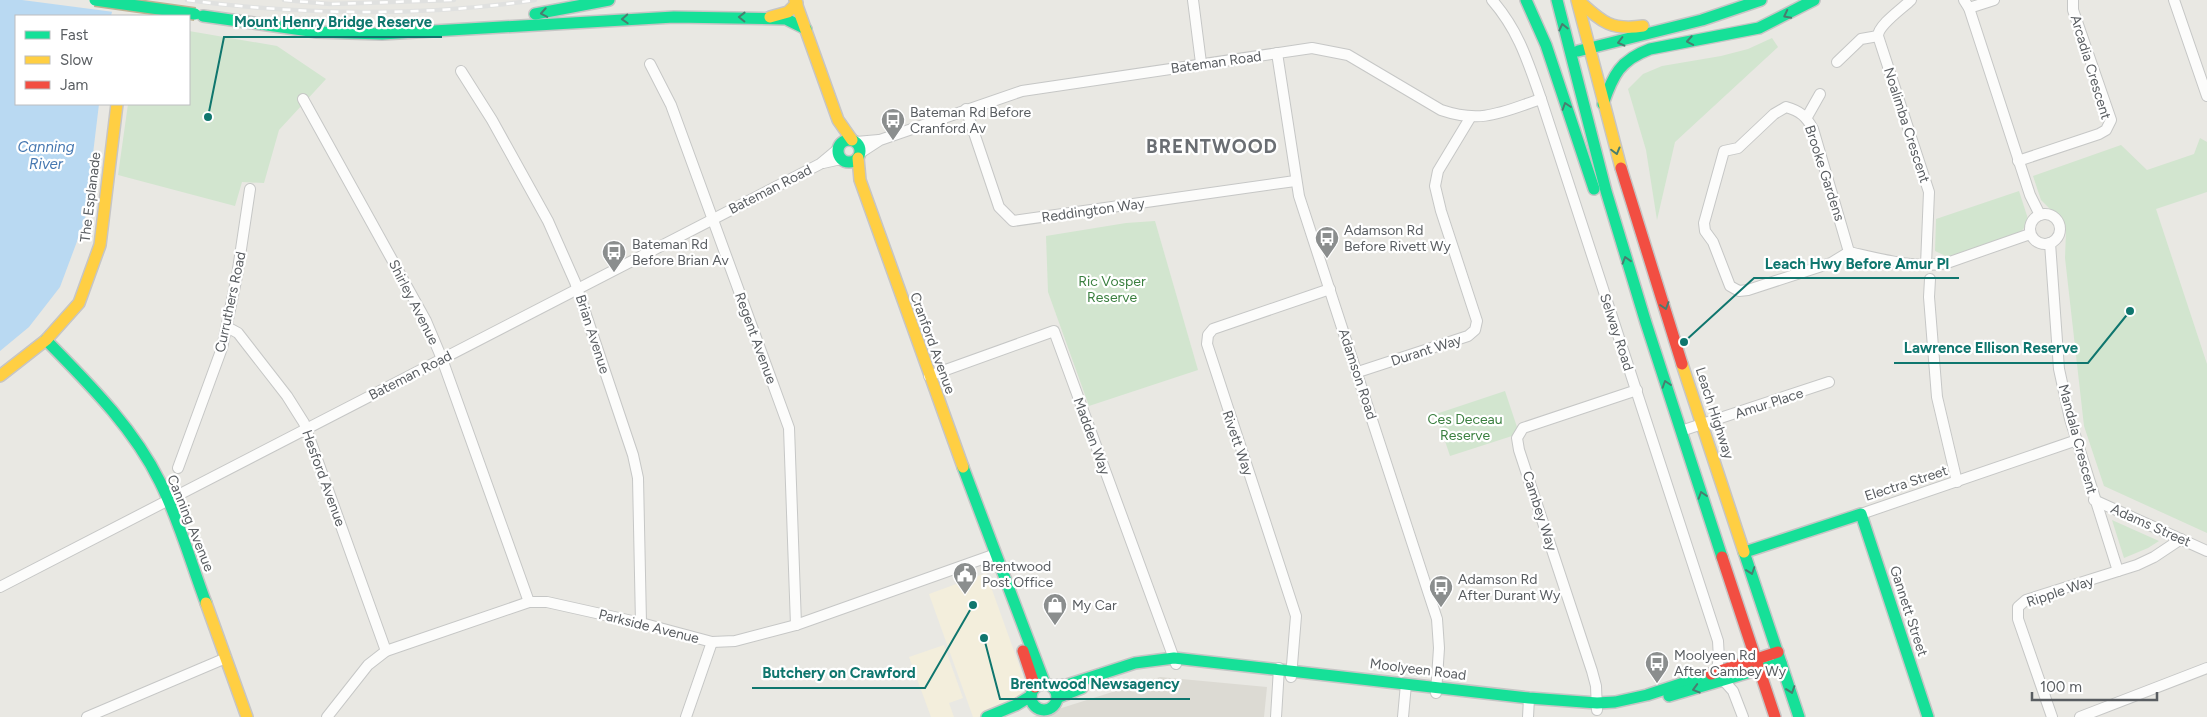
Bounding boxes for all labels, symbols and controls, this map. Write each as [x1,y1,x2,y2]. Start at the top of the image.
callout: Mount Henry Bridge Reserve [224,7,442,37]
one-way arrow [540,7,549,17]
one-way arrow [1783,9,1792,19]
one-way arrow [738,12,746,23]
text: Mount Henry Bridge Reserve [234,13,433,31]
street label: Arcadia Crescent [2067,13,2114,121]
one-way arrow [621,14,629,25]
legend [15,15,190,105]
one-way arrow [1558,22,1569,31]
text: Fast [60,26,89,44]
one-way arrow [1617,36,1625,46]
one-way arrow [1686,36,1695,46]
street label: Bateman Road [1170,48,1262,77]
text: Slow [60,51,93,69]
street label: Noalimba Crescent [1880,65,1933,185]
text: Jam [60,76,88,94]
one-way arrow [1561,102,1571,111]
place label: Bateman Rd Before Cranford Av [910,104,1032,137]
bus stop icon: Bateman Rd Before Cranford Av [880,107,906,141]
street label: Brooke Gardens [1801,123,1848,223]
district label: BRENTWOOD [1146,135,1278,158]
water label: Canning River [17,138,75,173]
one-way arrow [1610,147,1620,155]
street label: The Esplanade [77,151,105,243]
street label: Bateman Road [726,161,815,218]
street label: Reddington Way [1040,195,1146,226]
place label: Adamson Rd Before Rivett Wy [1344,222,1452,255]
bus stop icon: Adamson Rd Before Rivett Wy [1314,225,1340,259]
place label: Bateman Rd Before Brian Av [632,236,730,269]
bus stop icon: Bateman Rd Before Brian Av [601,239,627,273]
callout: Leach Hwy Before Amur Pl [1754,248,1959,278]
street label: Curruthers Road [211,250,249,354]
text: Leach Hwy Before Amur Pl [1765,255,1949,273]
one-way arrow [1622,256,1632,265]
street label: Shirley Avenue [385,257,442,348]
park label: Ric Vosper Reserve [1078,273,1146,306]
street label: Regent Avenue [731,290,780,387]
street label: Cranford Avenue [906,290,959,397]
street label: Selway Road [1596,291,1637,373]
street label: Brian Avenue [572,292,613,376]
one-way arrow [1659,302,1669,310]
street label: Adamson Road [1335,326,1380,422]
street label: Durant Way [1389,331,1464,370]
callout: Lawrence Ellison Reserve [1894,333,2088,363]
text: Lawrence Ellison Reserve [1904,339,2079,357]
street label: Bateman Road [366,347,455,404]
street label: Leach Highway [1692,365,1738,462]
one-way arrow [1661,381,1671,389]
street label: Mandala Crescent [2055,382,2100,496]
street label: Amur Place [1733,384,1806,423]
street label: Madden Way [1070,395,1114,478]
street label: Rivett Way [1218,408,1257,479]
park label: Ces Deceau Reserve [1427,411,1503,444]
street label: Hesford Avenue [298,427,349,529]
street label: Electra Street [1862,462,1950,505]
street label: Cambey Way [1519,469,1561,554]
street label: Canning Avenue [163,472,218,574]
one-way arrow [1698,491,1708,500]
street label: Adams Street [2108,500,2193,551]
place label: Brentwood Post Office [982,558,1053,591]
public building icon: Brentwood Post Office [952,561,978,595]
street label: Gannett Street [1886,564,1931,659]
one-way arrow [1745,567,1755,575]
place label: Adamson Rd After Durant Wy [1458,571,1561,604]
street label: Ripple Way [2024,572,2097,611]
bus stop icon: Adamson Rd After Durant Wy [1428,574,1454,608]
shop icon: My Car [1042,592,1068,626]
place label: My Car [1072,597,1117,614]
street label: Parkside Avenue [597,606,701,647]
place label: Moolyeen Rd After Cambey Wy [1674,647,1787,680]
bus stop icon: Moolyeen Rd After Cambey Wy [1644,650,1670,684]
street label: Moolyeen Road [1369,655,1467,684]
callout: Butchery on Crawford [752,658,925,688]
text: Butchery on Crawford [762,664,916,682]
callout: Brentwood Newsagency [1000,669,1190,699]
scale bar [2032,670,2157,702]
text: Brentwood Newsagency [1010,675,1180,693]
text: 100 m [2040,678,2082,696]
one-way arrow [1692,683,1701,694]
one-way arrow [1785,685,1795,694]

